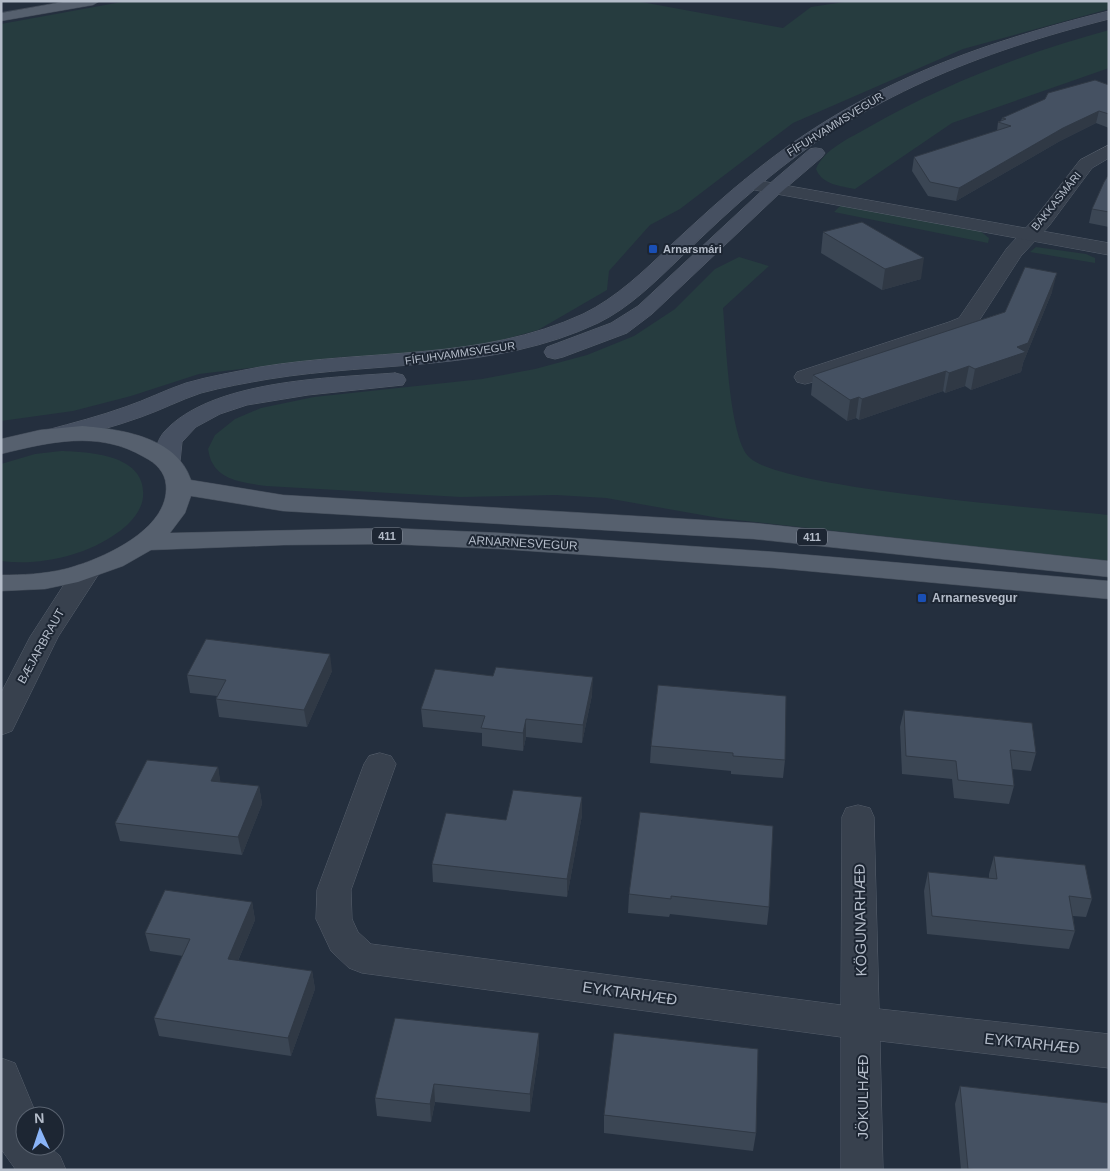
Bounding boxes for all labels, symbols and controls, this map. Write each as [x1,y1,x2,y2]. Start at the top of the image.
street label: FÍFUHVAMMSVEGUR [785,89,885,159]
street label: BAKKASMÁRI [1029,169,1083,233]
marker: Arnarsmári [647,243,659,255]
place label: Arnarsmári [663,243,722,255]
street label: FÍFUHVAMMSVEGUR [404,339,516,367]
road number: 411 [372,528,402,544]
road number: 411 [797,528,827,546]
street label: ARNARNESVEGUR [468,533,578,553]
place label: Arnarnesvegur [932,591,1018,605]
marker: Arnarnesvegur [916,592,928,604]
street label: BÆJARBRAUT [15,606,68,686]
street label: KÖGUNARHÆÐ [851,863,869,976]
street label: EYKTARHÆÐ [581,978,679,1008]
street label: EYKTARHÆÐ [984,1030,1081,1056]
street label: JÖKULHÆÐ [854,1054,871,1140]
north arrow [15,1106,65,1156]
text: N [34,1110,45,1126]

